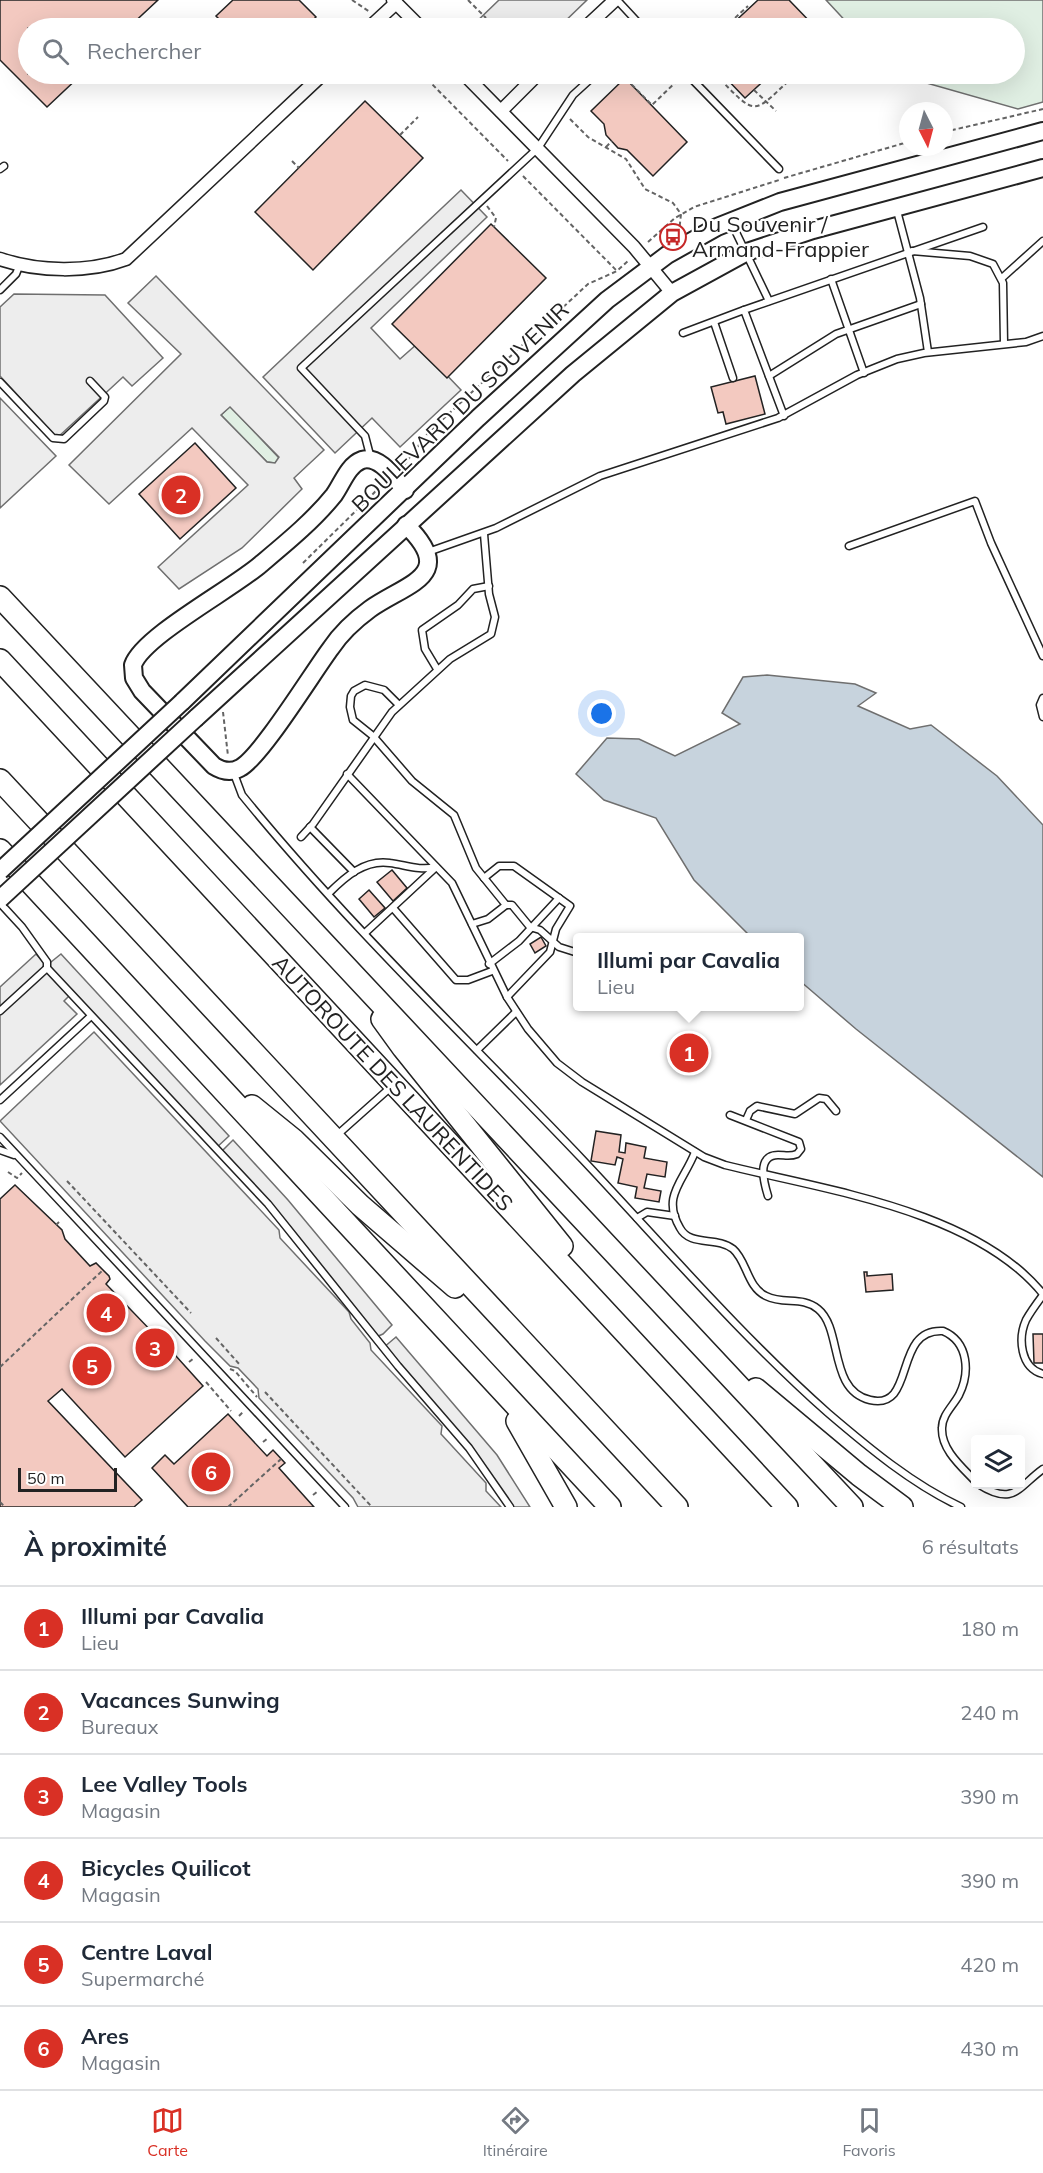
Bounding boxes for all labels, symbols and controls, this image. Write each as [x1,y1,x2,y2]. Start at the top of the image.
search box [18,18,1025,84]
icon: search [39,35,72,68]
text: Rechercher [87,37,201,65]
north arrow [899,102,953,156]
place label: Du Souvenir / Armand-Frappier [692,210,869,263]
bus stop icon: Du Souvenir / Armand-Frappier [658,222,688,252]
street label: BOULEVARD DU SOUVENIR [346,296,574,518]
pin: 2 [162,472,201,518]
your location [587,699,616,728]
popup [573,933,804,1011]
text: Illumi par Cavalia [597,946,780,974]
street label: AUTOROUTE DES LAURENTIDES [267,949,519,1217]
text: Lieu [597,974,635,999]
pin: 1 [670,1030,708,1076]
pin: 4 [86,1290,126,1336]
pin: 3 [136,1326,174,1370]
pin: 5 [72,1344,112,1388]
map controls [971,1435,1025,1489]
button: layers [971,1435,1025,1489]
pin: 6 [192,1450,230,1494]
scale bar [18,1465,117,1492]
text: 50 m [27,1468,64,1488]
text: À proximité [24,1530,167,1563]
text: 6 résultats [922,1534,1019,1559]
text: Illumi par Cavalia [81,1602,264,1630]
text: 1 [38,1616,50,1641]
text: 180 m [960,1616,1019,1641]
text: Lieu [81,1630,119,1655]
text: Vacances Sunwing [81,1686,280,1714]
text: 2 [38,1700,50,1725]
text: 240 m [960,1700,1019,1725]
text: Bureaux [81,1714,158,1739]
text: Lee Valley Tools [81,1770,248,1798]
text: 3 [38,1784,50,1809]
text: 390 m [960,1784,1019,1809]
text: Magasin [81,1798,161,1823]
text: Bicycles Quilicot [81,1854,251,1882]
text: 4 [38,1868,50,1893]
text: 390 m [960,1868,1019,1893]
text: Magasin [81,1882,161,1907]
text: Centre Laval [81,1938,213,1966]
text: 5 [38,1952,50,1977]
text: 420 m [960,1952,1019,1977]
text: Supermarché [81,1966,204,1991]
text: Ares [81,2022,129,2050]
text: 6 [38,2036,50,2061]
text: 430 m [960,2036,1019,2061]
text: Magasin [81,2050,161,2075]
tab: Carte [147,2104,188,2160]
tab: Itinéraire [483,2104,548,2160]
tab: Favoris [842,2104,896,2160]

